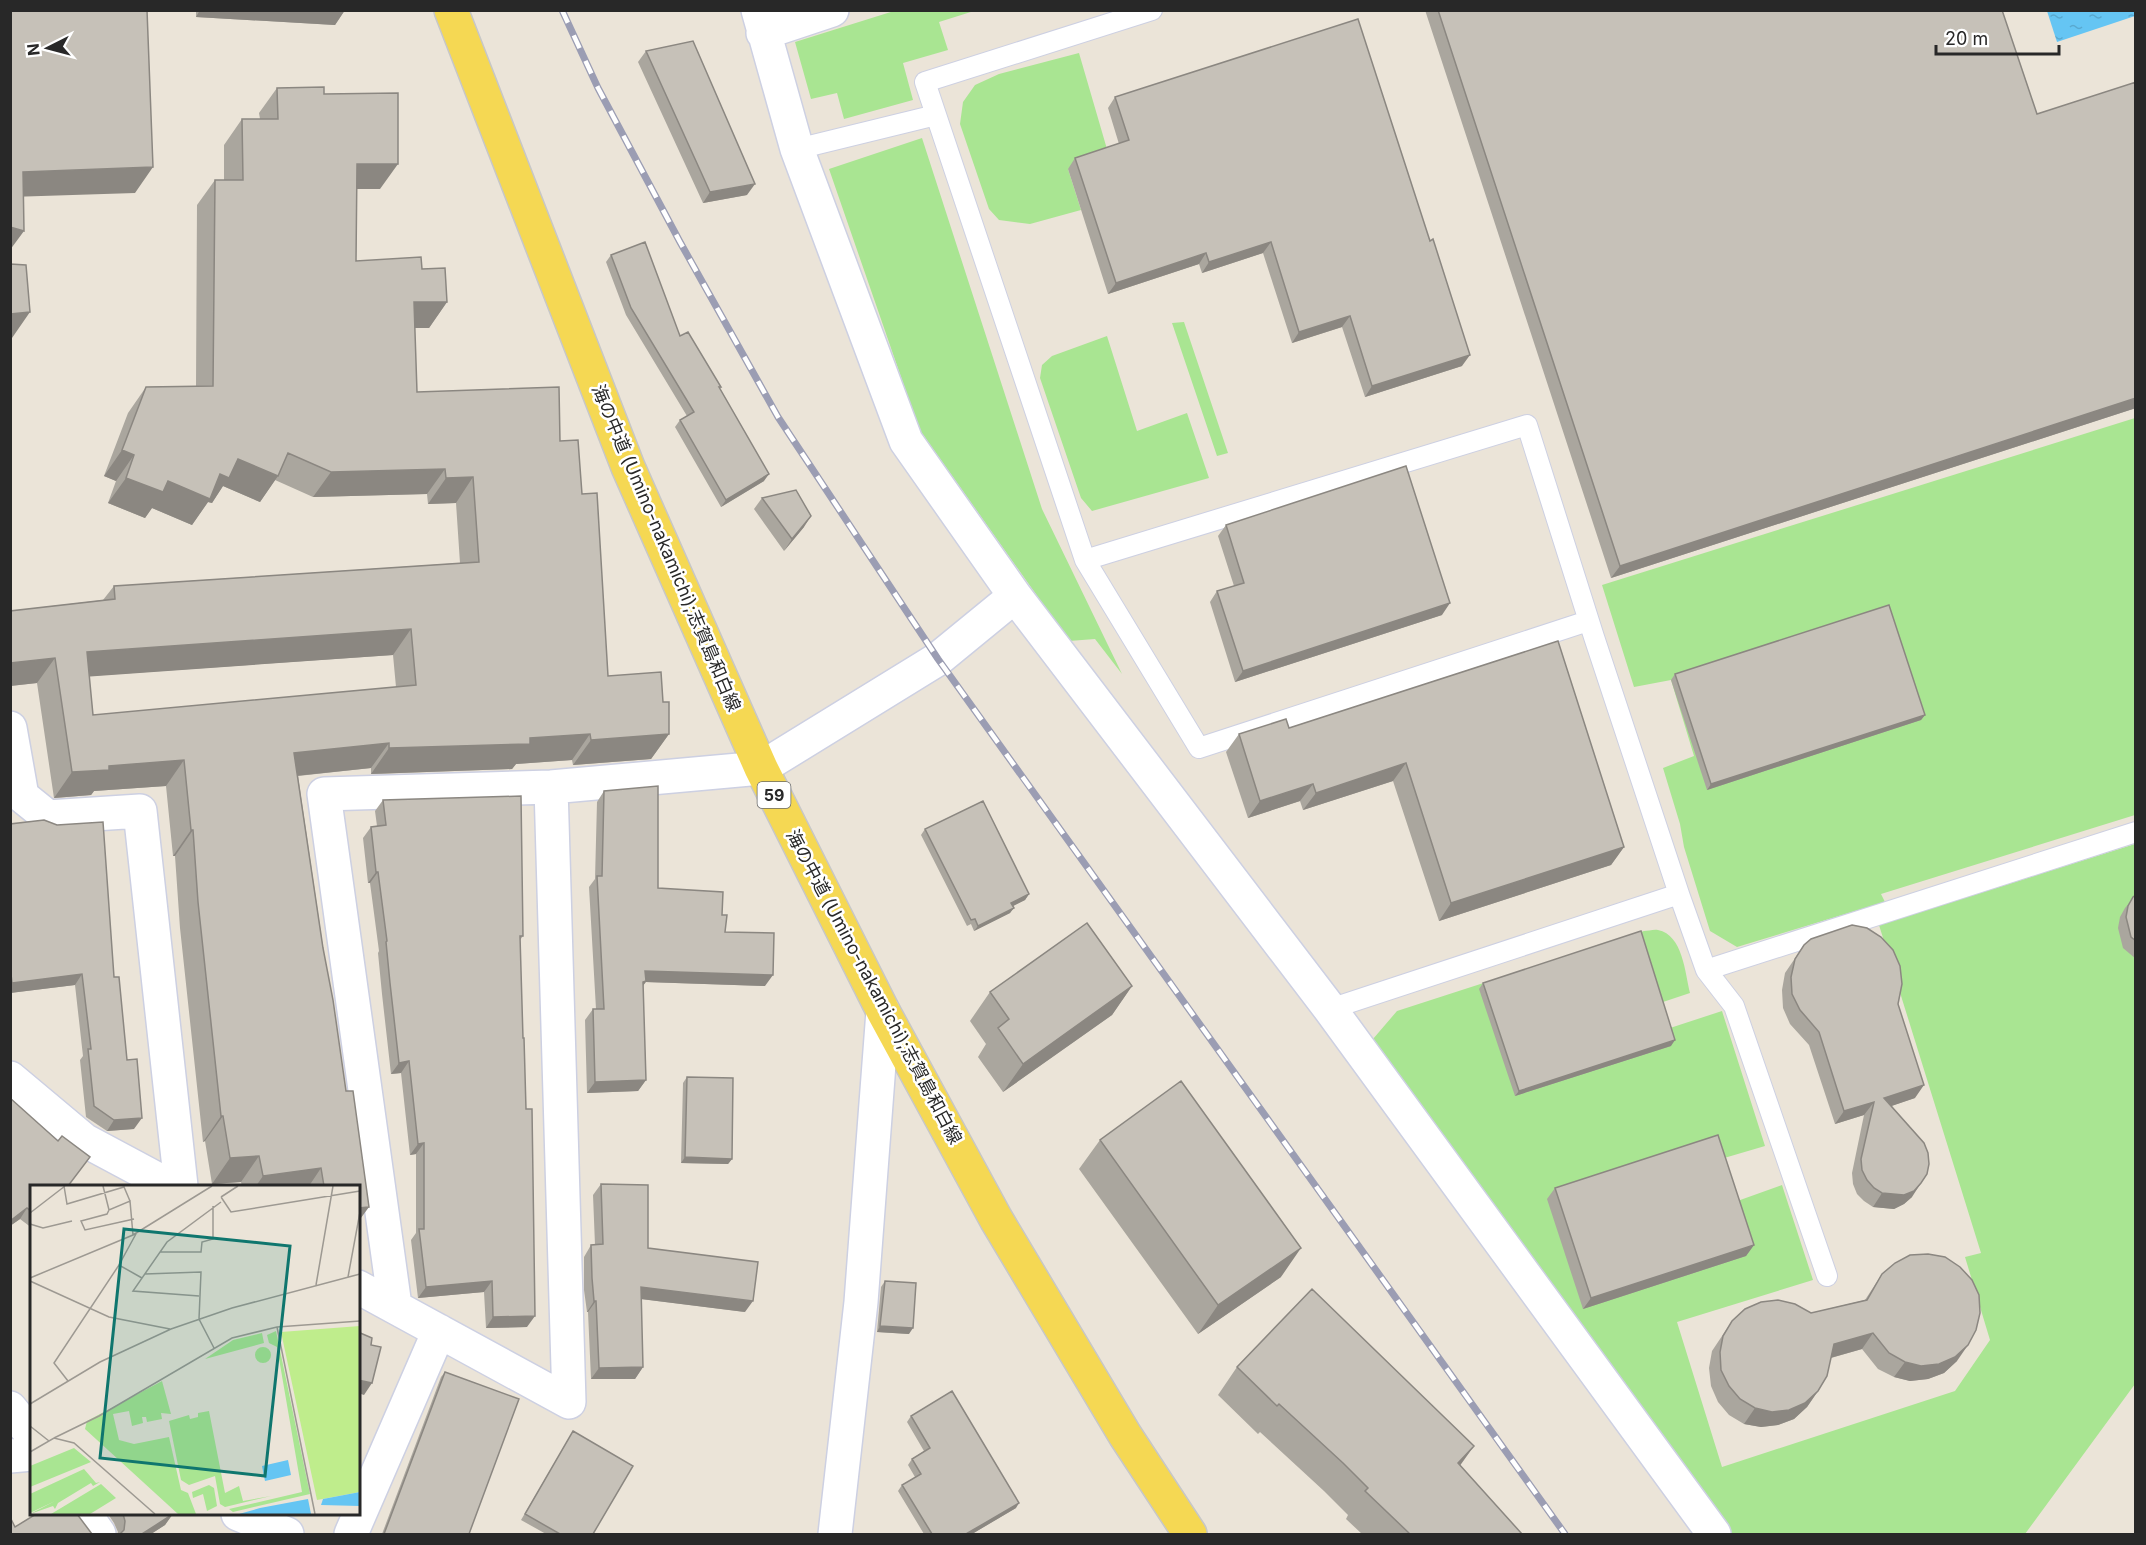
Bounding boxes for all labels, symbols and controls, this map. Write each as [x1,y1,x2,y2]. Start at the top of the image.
north arrow [18,18,78,78]
scale bar [1936,18,2059,56]
text: 20 m [1945,28,1988,49]
text: N [22,42,44,57]
street label: 海の中道 (Umino-nakamichi);志賀島和白線 [588,381,745,714]
road number: 59 [758,782,790,808]
street label: 海の中道 (Umino-nakamichi);志賀島和白線 [782,826,967,1148]
inset map [30,1185,360,1515]

